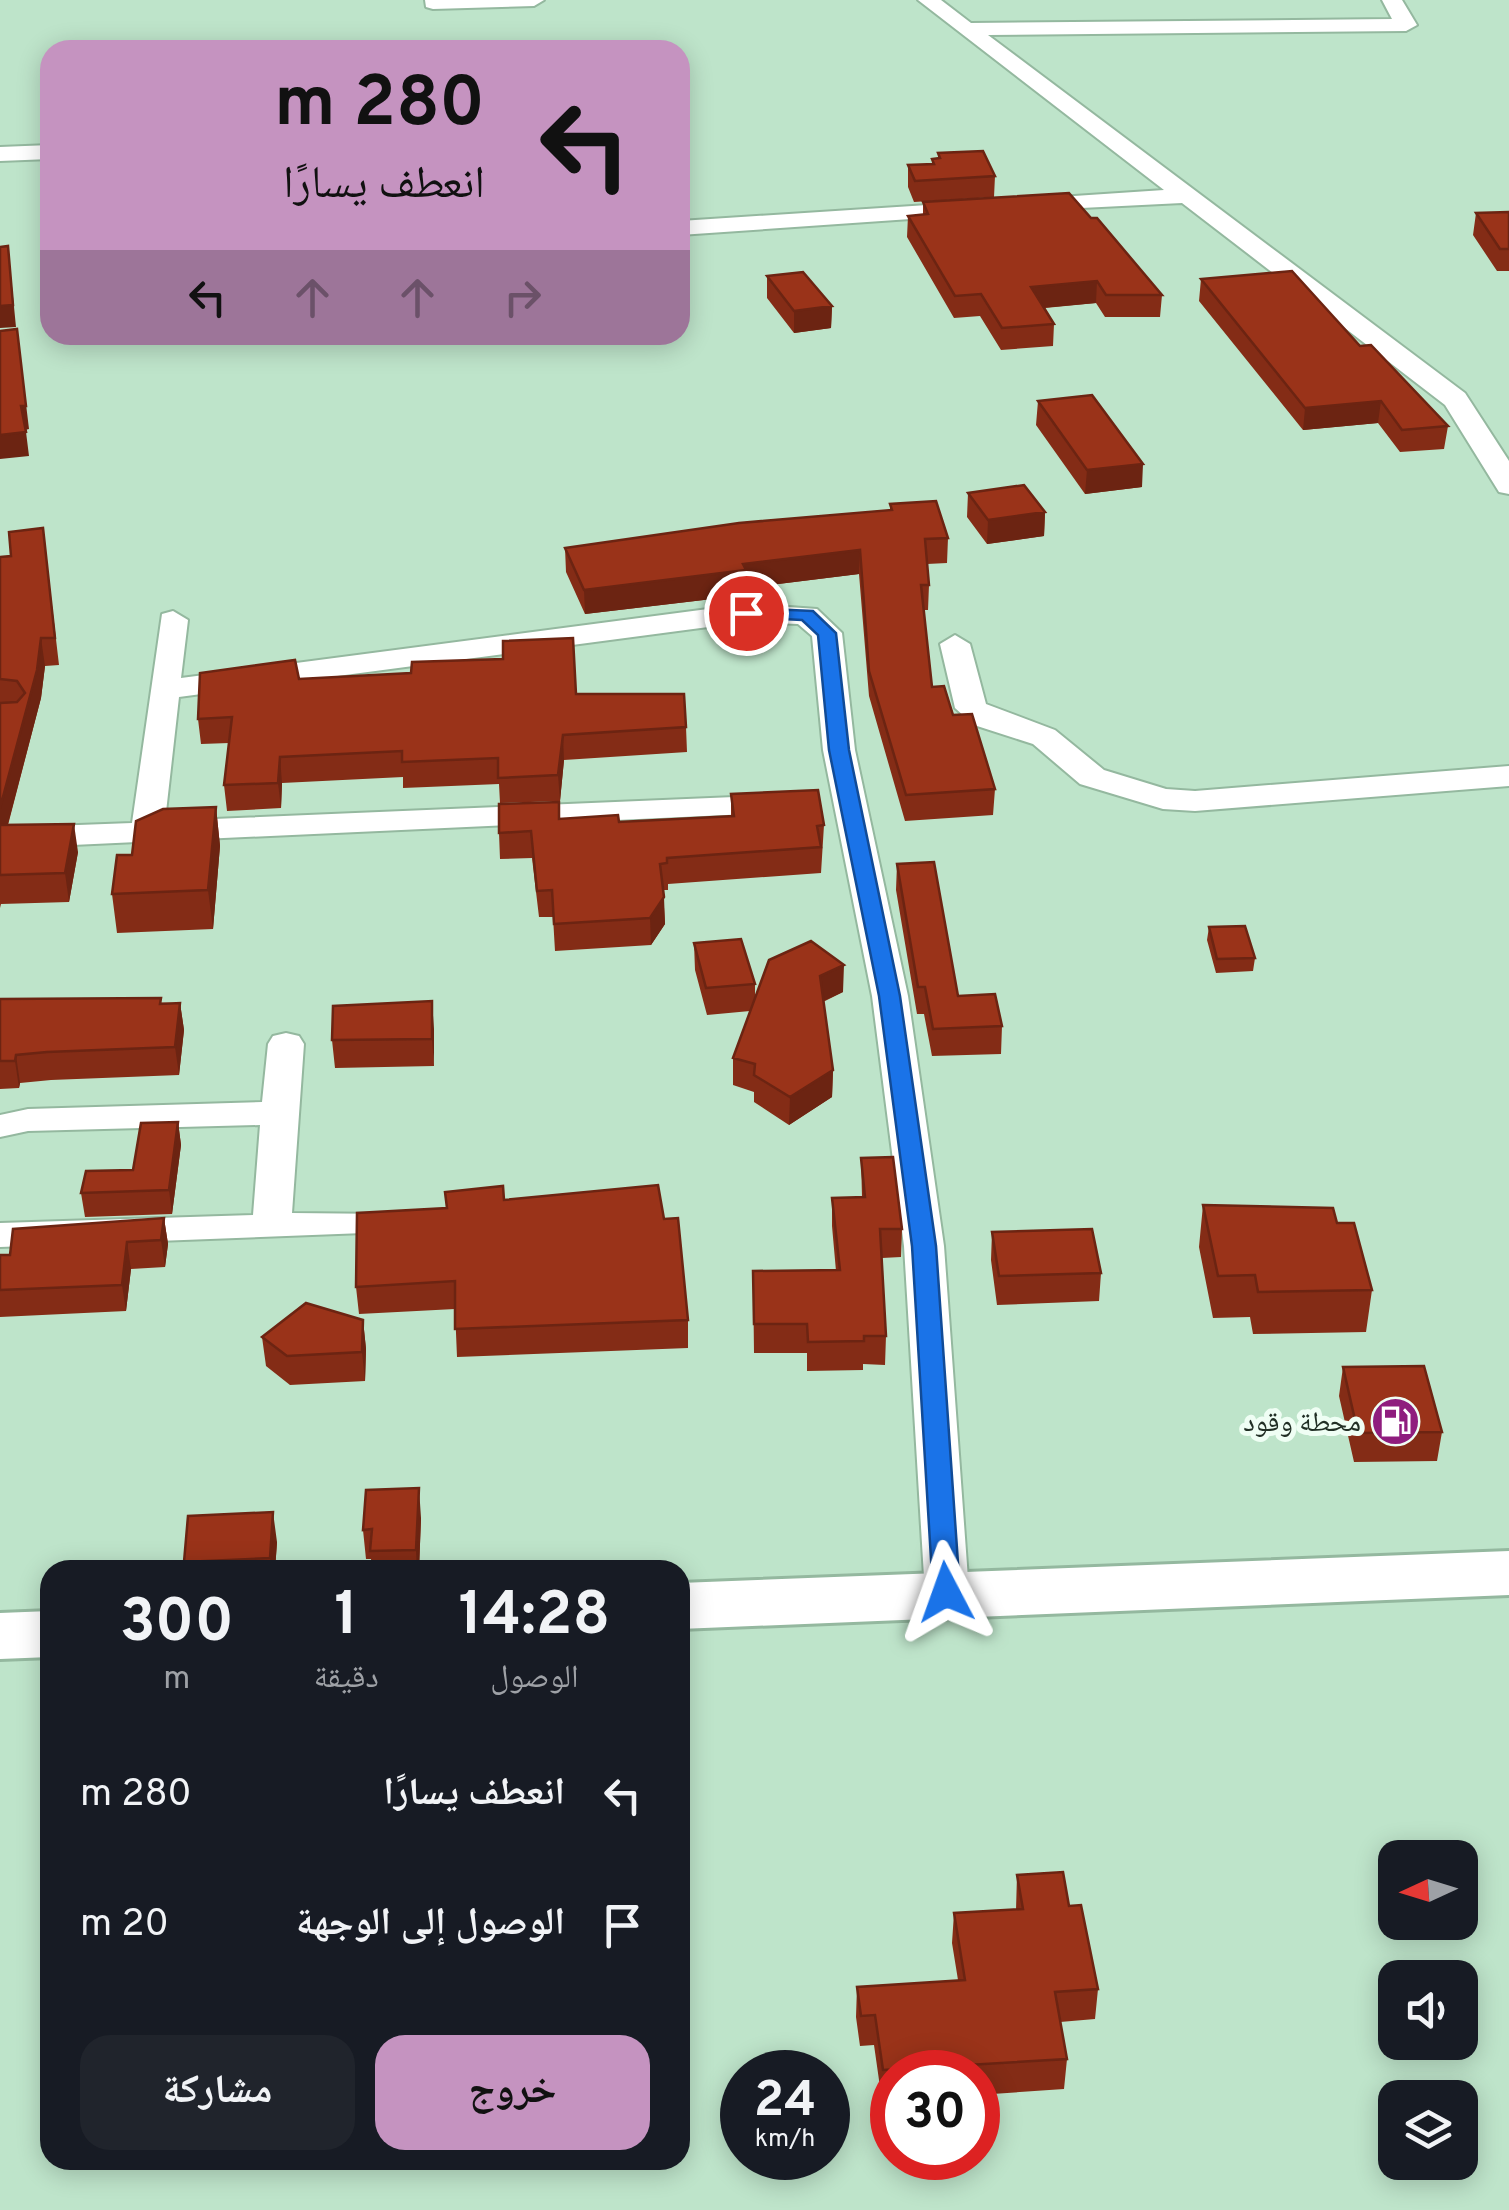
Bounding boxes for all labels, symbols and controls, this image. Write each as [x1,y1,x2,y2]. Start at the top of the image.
text: 280 m [274,62,485,151]
icon: left [520,80,650,210]
text: انعطف يسارًا [283,157,485,214]
icon: left [180,270,235,325]
icon: ahead [285,270,340,325]
icon: ahead [390,270,445,325]
icon: right [495,270,550,325]
pin [704,571,789,656]
icon: arrive [719,586,774,641]
fuel station icon: محطة وقود [1370,1395,1422,1447]
place label: محطة وقود [1243,1406,1361,1442]
position arrow [894,1540,998,1644]
text: 1 [334,1580,358,1656]
text: 14:28 [459,1580,610,1656]
text: 300 [120,1587,234,1663]
text: دقيقة [314,1659,379,1699]
text: الوصول [490,1659,579,1699]
text: m [163,1660,190,1700]
icon: left [595,1768,650,1823]
text: انعطف يسارًا [383,1770,565,1819]
text: 280 m [80,1771,192,1820]
north arrow [1378,1840,1478,1940]
map controls [1378,1840,1478,2180]
icon: arrive [595,1898,650,1953]
text: الوصول إلى الوجهة [296,1900,565,1949]
text: 20 m [80,1901,169,1950]
button: sound [1378,1960,1478,2060]
button: مشاركة [80,2035,355,2150]
button: خروج [375,2035,650,2150]
speed limit sign: 30 [870,2050,1000,2180]
text: 24 [754,2071,816,2134]
button: layers [1378,2080,1478,2180]
text: km/h [755,2124,815,2156]

